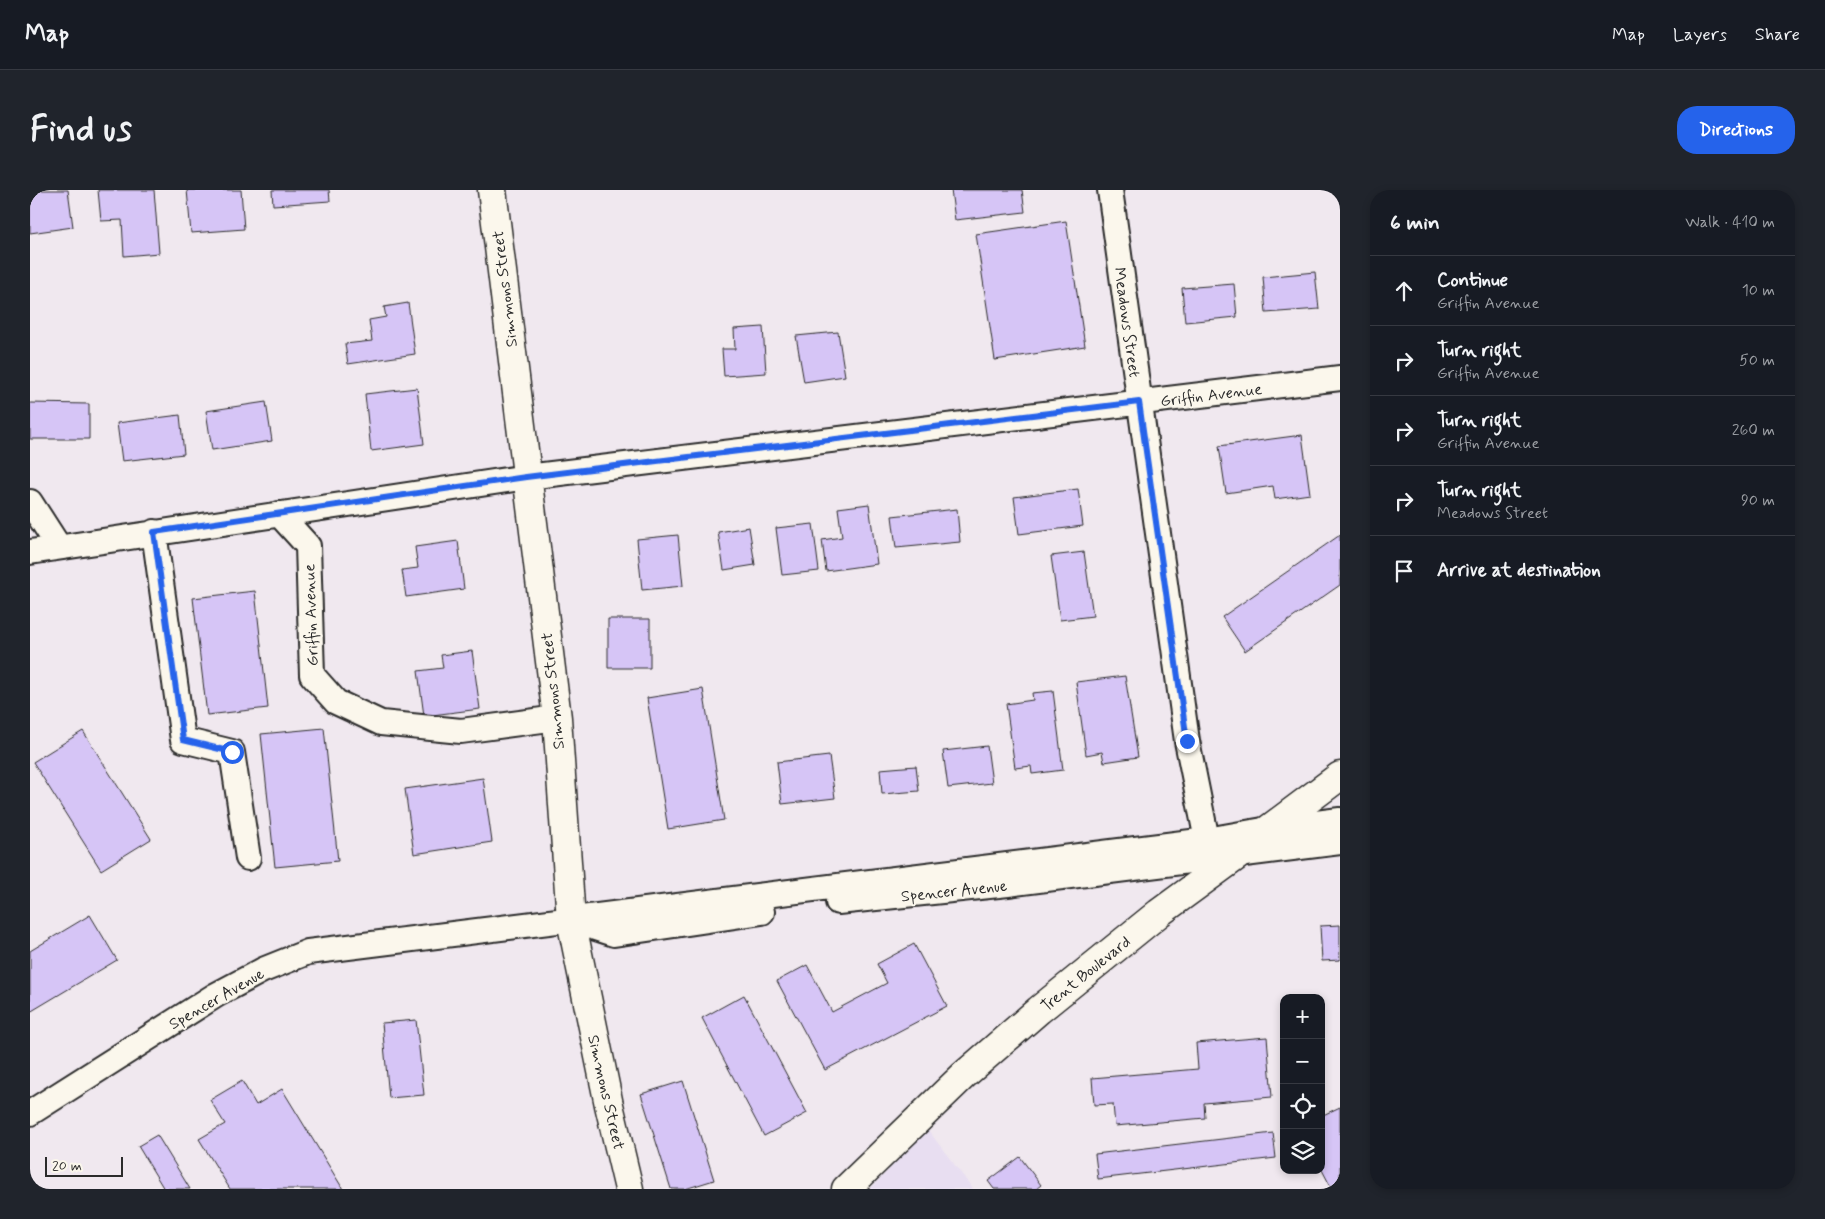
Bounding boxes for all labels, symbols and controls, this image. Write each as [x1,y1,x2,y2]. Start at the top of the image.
text: Map [25,19,69,50]
text: Map [1612,23,1645,47]
text: Layers [1673,23,1727,47]
text: Share [1755,23,1800,47]
button: Directions [1677,106,1795,154]
text: Find us [30,107,132,153]
text: 6 min [1390,209,1440,237]
text: Walk · 410 m [1685,212,1775,233]
street label: Simmons Street [488,229,523,348]
street label: Meadows Street [1108,266,1145,379]
text: Continue [1437,268,1508,293]
icon: ahead [1390,277,1418,305]
text: 10 m [1742,280,1775,301]
text: Griffin Avenue [1437,293,1539,314]
text: Turn right [1437,338,1521,363]
icon: right [1390,347,1418,375]
text: 50 m [1739,350,1775,371]
text: Griffin Avenue [1437,363,1539,384]
street label: Griffin Avenue [1159,379,1263,412]
text: Turn right [1437,408,1521,433]
icon: right [1390,417,1418,445]
text: 260 m [1732,420,1775,441]
text: Griffin Avenue [1437,433,1539,454]
text: Turn right [1437,478,1521,503]
icon: right [1390,487,1418,515]
text: 90 m [1741,490,1775,511]
text: Meadows Street [1437,503,1548,524]
icon: arrive [1390,557,1418,585]
text: Arrive at destination [1437,558,1601,583]
street label: Griffin Avenue [299,563,324,666]
street label: Simmons Street [537,631,570,750]
route end [1176,730,1199,753]
route start [221,741,244,764]
street label: Spencer Avenue [900,875,1009,908]
street label: Trent Boulevard [1037,932,1135,1017]
street label: Spencer Avenue [165,963,269,1035]
map controls [1280,994,1325,1174]
button: + [1280,994,1325,1039]
street label: Simmons Street [582,1033,629,1152]
button: − [1280,1039,1325,1084]
button: locate [1280,1084,1325,1129]
button: layers [1280,1129,1325,1174]
scale bar [45,1154,122,1177]
text: 20 m [52,1157,82,1175]

